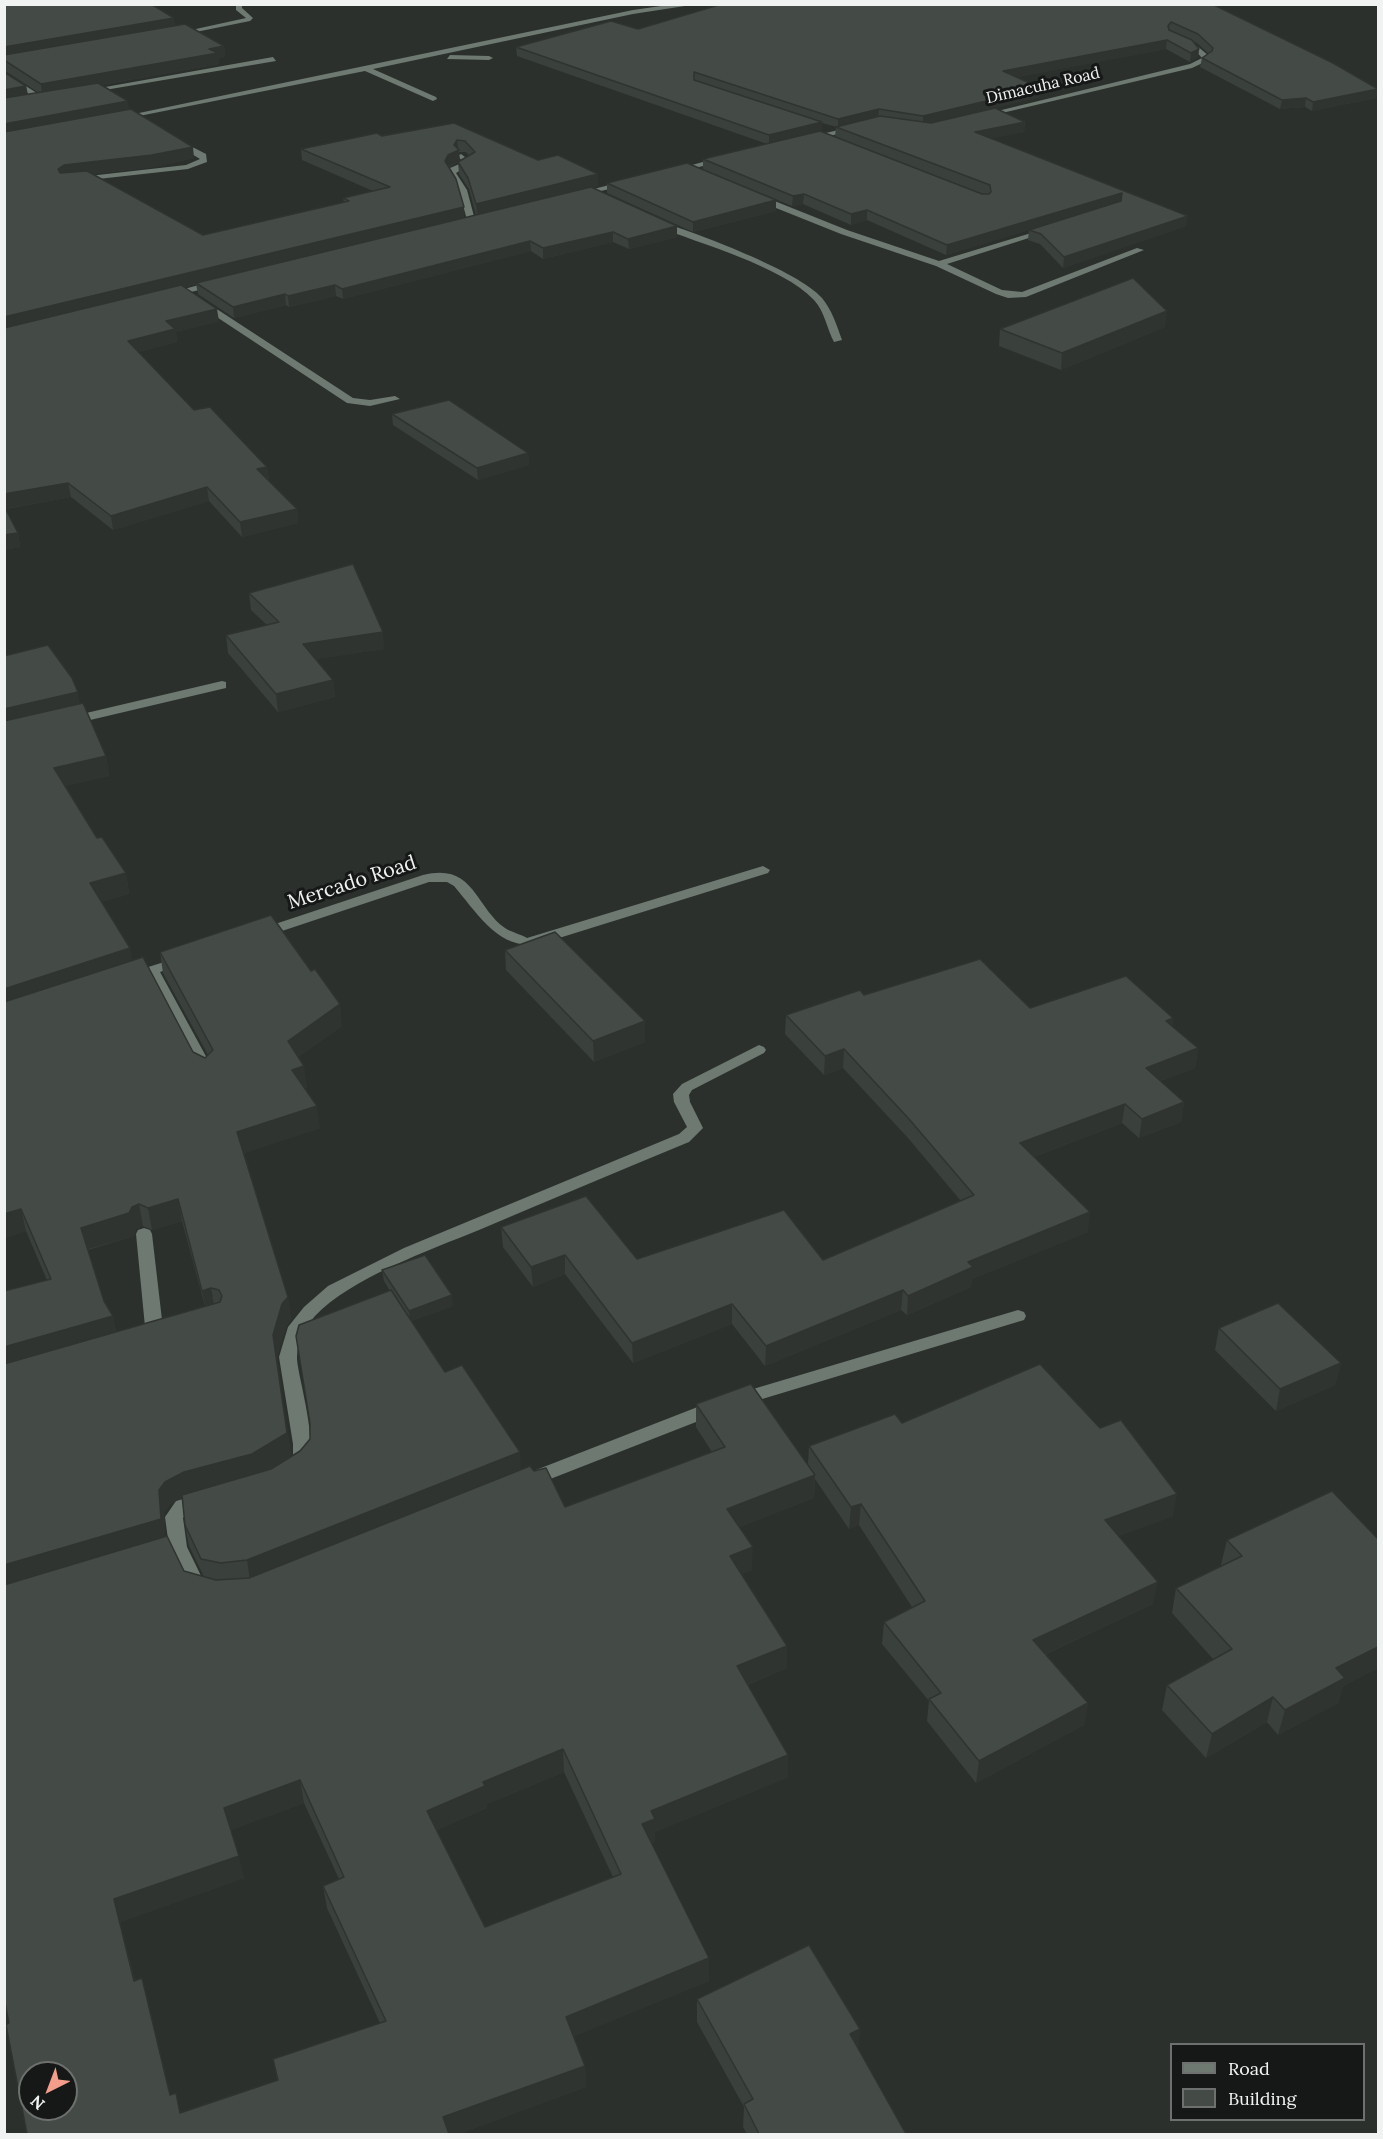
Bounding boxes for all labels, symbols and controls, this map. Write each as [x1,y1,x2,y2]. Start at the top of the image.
street label: Dimacuha Road [984,64,1102,108]
street label: Mercado Road [285,851,419,915]
legend [1170,2043,1365,2121]
text: Road [1228,2057,1270,2080]
north arrow [18,2061,78,2121]
text: Building [1228,2087,1296,2110]
text: N [26,2091,49,2114]

